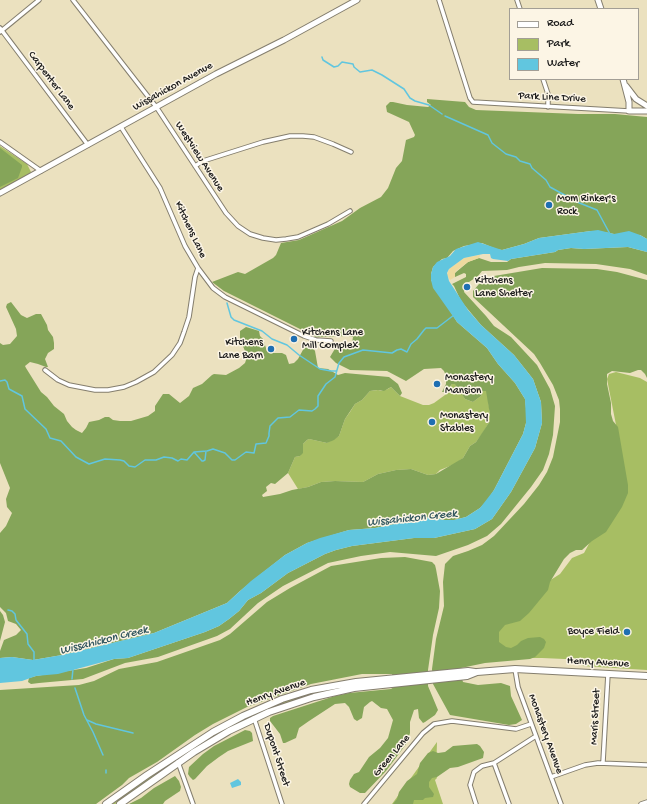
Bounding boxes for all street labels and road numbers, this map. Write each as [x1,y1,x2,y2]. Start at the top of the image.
street label: Carpenter Lane [25,49,77,113]
street label: Wissahickon Avenue [131,60,215,114]
street label: Park Line Drive [518,90,586,106]
street label: Westview Avenue [171,120,227,194]
street label: Kitchens Lane [171,199,209,261]
street label: Henry Avenue [567,655,629,671]
street label: Henry Avenue [245,676,307,710]
street label: Maris Street [588,689,604,745]
street label: Monastery Avenue [524,692,566,776]
street label: Dupont Street [260,722,292,788]
street label: Green Lane [371,732,413,780]

